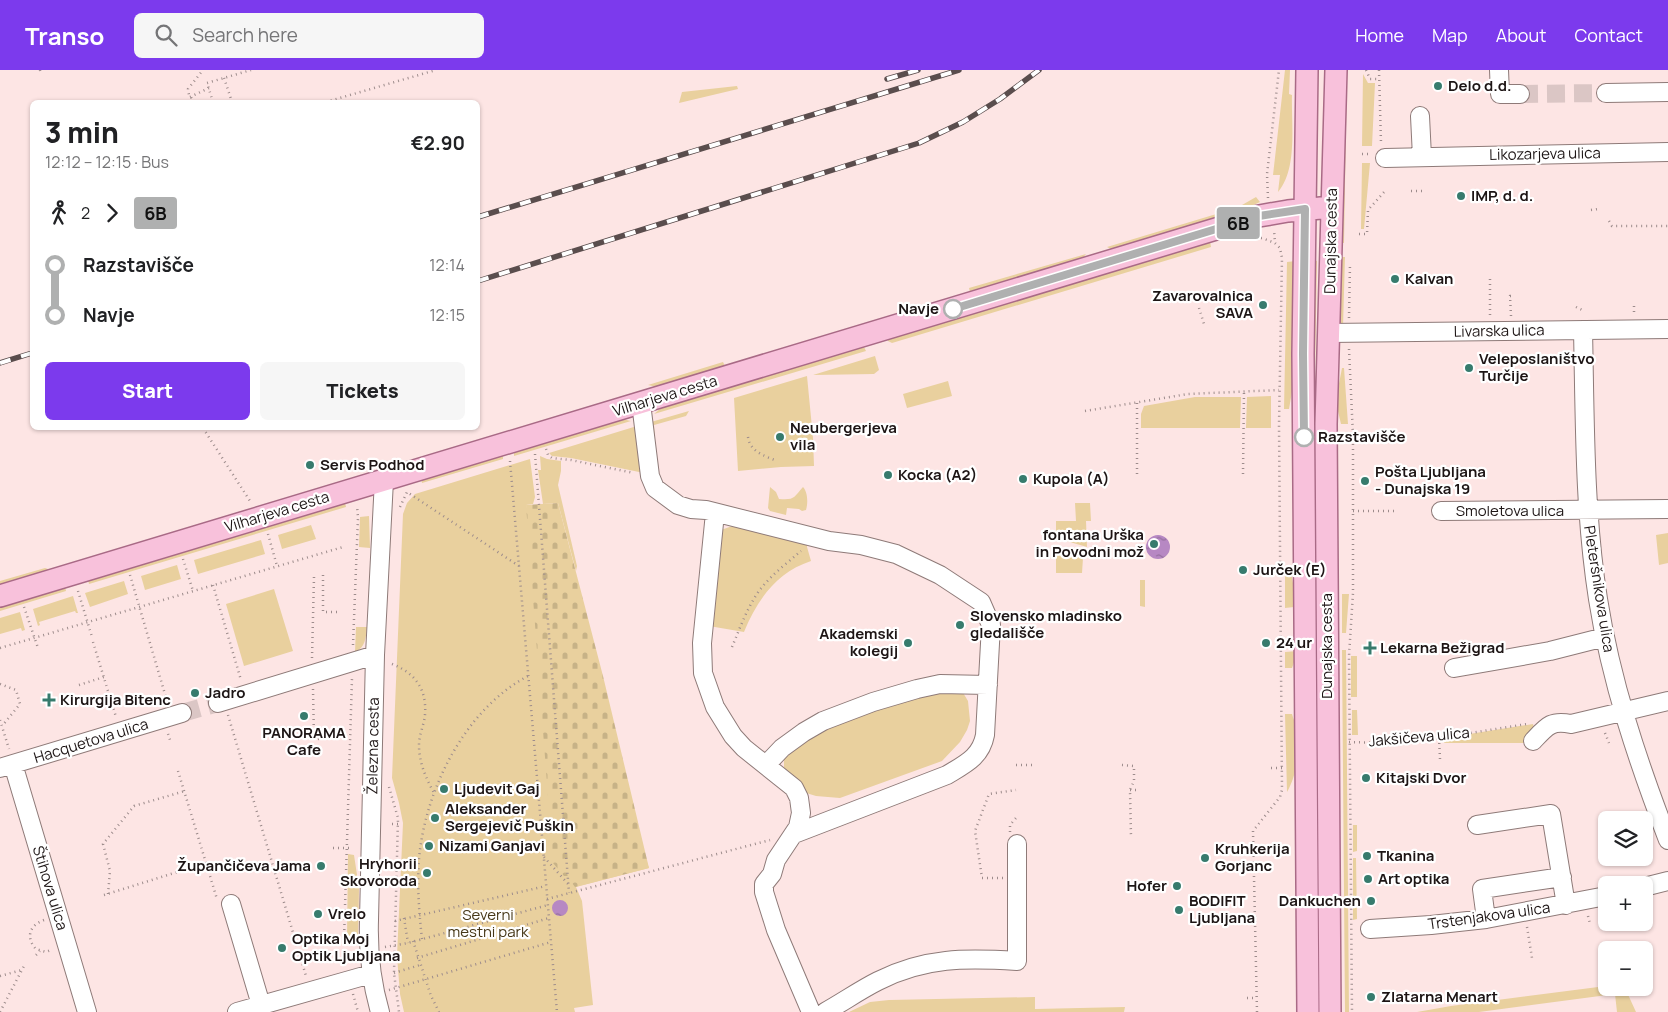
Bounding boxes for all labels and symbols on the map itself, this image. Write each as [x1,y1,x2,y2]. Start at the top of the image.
place label: Delo d.d. [1448,75,1512,96]
marker: Delo d.d. [1432,80,1444,92]
street label: Likozarjeva ulica [1489,142,1601,165]
place label: IMP, d. d. [1471,185,1533,206]
street label: Dunajska cesta [1319,188,1342,294]
marker: IMP, d. d. [1455,190,1467,202]
line badge: 6B [1216,207,1260,239]
place label: Kalvan [1405,268,1453,289]
marker: Kalvan [1389,273,1401,285]
place label: Zavarovalnica SAVA [1152,285,1253,323]
place label: Navje [898,298,939,319]
marker: Navje [943,299,963,319]
marker: Zavarovalnica SAVA [1257,299,1269,311]
street label: Livarska ulica [1453,319,1545,342]
place label: Veleposlaništvo Turčije [1479,348,1595,386]
marker: Veleposlaništvo Turčije [1463,362,1475,374]
street label: Vilharjeva cesta [610,370,720,421]
place label: Neubergerjeva vila [790,417,897,455]
place label: Razstavišče [1318,426,1406,447]
marker: Razstavišče [1294,427,1314,447]
marker: Neubergerjeva vila [774,431,786,443]
place label: Servis Podhod [320,454,424,475]
marker: Servis Podhod [304,459,316,471]
place label: Pošta Ljubljana - Dunajska 19 [1375,461,1486,499]
place label: Kocka (A2) [898,464,977,485]
place label: Kupola (A) [1033,468,1110,489]
marker: Kocka (A2) [882,469,894,481]
marker: Kupola (A) [1017,473,1029,485]
marker: Pošta Ljubljana - Dunajska 19 [1359,475,1371,487]
street label: Vilharjeva cesta [222,486,332,537]
street label: Smoletova ulica [1456,500,1564,521]
place label: fontana Urška in Povodni mož [1036,524,1144,562]
street label: Pleteršnikova ulica [1579,524,1620,654]
marker: fontana Urška in Povodni mož [1148,538,1160,550]
place label: Jurček (E) [1253,559,1327,580]
marker: Jurček (E) [1237,564,1249,576]
street label: Dunajska cesta [1316,593,1337,699]
place label: Slovensko mladinsko gledališče [970,605,1122,643]
marker: Slovensko mladinsko gledališče [954,619,966,631]
place label: Akademski kolegij [819,623,898,661]
place label: 24 ur [1276,632,1312,653]
marker: Akademski kolegij [902,637,914,649]
marker: 24 ur [1260,637,1272,649]
place label: Lekarna Bežigrad [1380,637,1504,658]
marker: Lekarna Bežigrad [1364,642,1376,654]
place label: Jadro [205,682,246,703]
marker: Jadro [189,687,201,699]
place label: Kirurgija Bitenc [60,689,171,710]
marker: Kirurgija Bitenc [42,693,56,707]
street label: Železna cesta [361,697,384,795]
marker: PANORAMA Cafe [298,710,310,722]
street label: Hacquetova ulica [31,713,151,768]
place label: PANORAMA Cafe [262,722,346,760]
street label: Jakšičeva ulica [1367,722,1470,751]
place label: Kitajski Dvor [1376,767,1467,788]
marker: Kitajski Dvor [1360,772,1372,784]
place label: Ljudevit Gaj [454,778,540,799]
marker: Ljudevit Gaj [438,783,450,795]
place label: Aleksander Sergejevič Puškin [445,798,574,836]
marker: Aleksander Sergejevič Puškin [429,812,441,824]
place label: Nizami Ganjavi [439,835,545,856]
place label: Kruhkerija Gorjanc [1215,838,1290,876]
marker: Nizami Ganjavi [423,840,435,852]
street label: Štihova ulica [28,843,73,933]
place label: Tkanina [1377,845,1434,866]
marker: Tkanina [1361,850,1373,862]
marker: Kruhkerija Gorjanc [1199,852,1211,864]
place label: Hryhorii Skovoroda [340,853,417,891]
place label: Župančičeva Jama [177,855,311,876]
marker: Župančičeva Jama [315,860,327,872]
marker: Hryhorii Skovoroda [421,867,433,879]
place label: Art optika [1378,868,1449,889]
marker: Art optika [1362,873,1374,885]
place label: Hofer [1127,875,1167,896]
marker: Hofer [1171,880,1183,892]
place label: BODIFIT Ljubljana [1189,890,1255,928]
place label: Dankuchen [1279,890,1361,911]
marker: Dankuchen [1365,895,1377,907]
street label: Trstenjakova ulica [1426,897,1551,934]
place label: Vrelo [328,903,366,924]
park label: Severni mestni park [448,904,529,942]
marker: BODIFIT Ljubljana [1173,904,1185,916]
marker: Vrelo [312,908,324,920]
place label: Optika Moj Optik Ljubljana [292,928,400,966]
marker: Optika Moj Optik Ljubljana [276,942,288,954]
place label: Zlatarna Menart [1381,986,1498,1007]
marker: Zlatarna Menart [1365,991,1377,1003]

